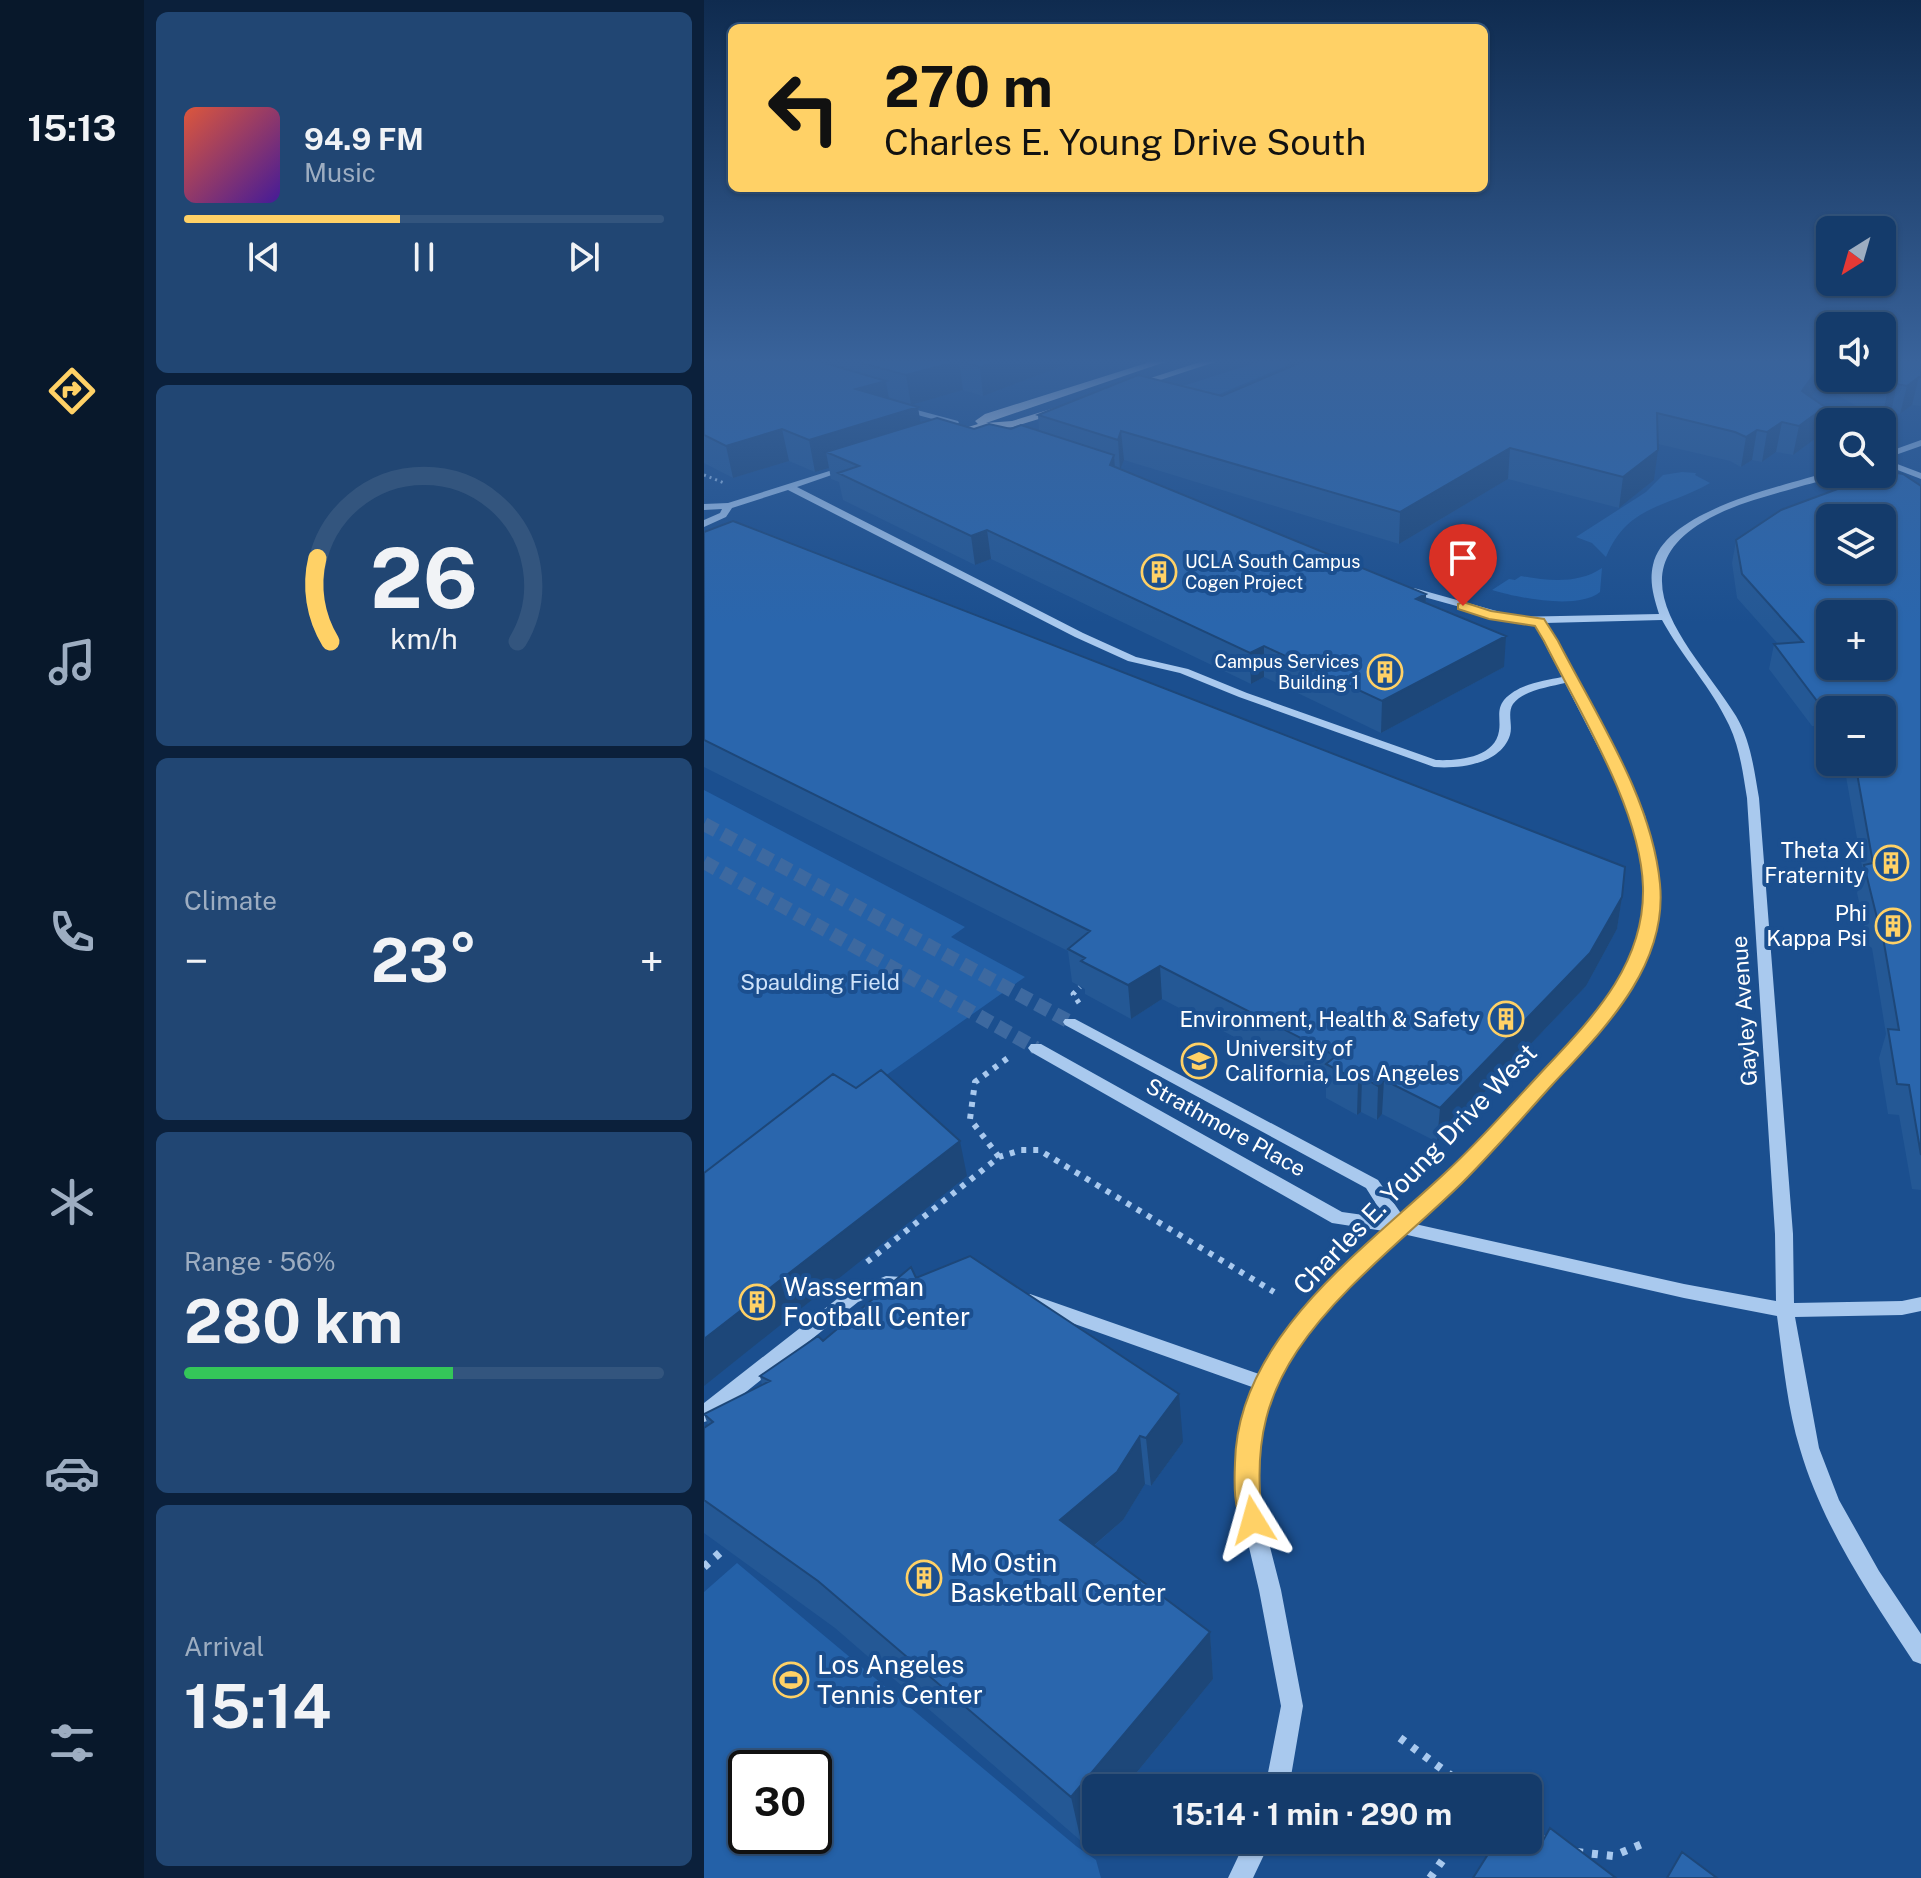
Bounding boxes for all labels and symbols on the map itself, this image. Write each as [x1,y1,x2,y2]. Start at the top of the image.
north arrow [1816,216,1896,296]
pin [1429,524,1497,606]
place label: UCLA South Campus Cogen Project [1185,551,1360,593]
building icon: UCLA South Campus Cogen Project [1140,553,1178,591]
place label: Campus Services Building 1 [1215,651,1359,693]
building icon: Campus Services Building 1 [1366,653,1404,691]
place label: Theta Xi Fraternity [1764,837,1865,888]
building icon: Theta Xi Fraternity [1872,844,1910,882]
place label: Phi Kappa Psi [1766,900,1867,951]
building icon: Phi Kappa Psi [1874,907,1912,945]
street label: Gayley Avenue [1726,935,1762,1087]
park label: Spaulding Field [740,969,900,995]
building icon: Environment, Health & Safety [1487,1000,1525,1038]
place label: Environment, Health & Safety [1179,1006,1480,1032]
place label: University of California, Los Angeles [1225,1035,1459,1086]
street label: Charles E. Young Drive West [1287,1037,1543,1301]
school or university icon: University of California, Los Angeles [1180,1042,1218,1080]
street label: Strathmore Place [1142,1072,1310,1182]
place label: Wasserman Football Center [783,1271,970,1332]
building icon: Wasserman Football Center [738,1283,776,1321]
position arrow [1211,1478,1295,1562]
place label: Mo Ostin Basketball Center [950,1547,1166,1608]
building icon: Mo Ostin Basketball Center [905,1559,943,1597]
place label: Los Angeles Tennis Center [817,1649,983,1710]
sports icon: Los Angeles Tennis Center [772,1661,810,1699]
speed limit sign: 30 [728,1750,832,1854]

